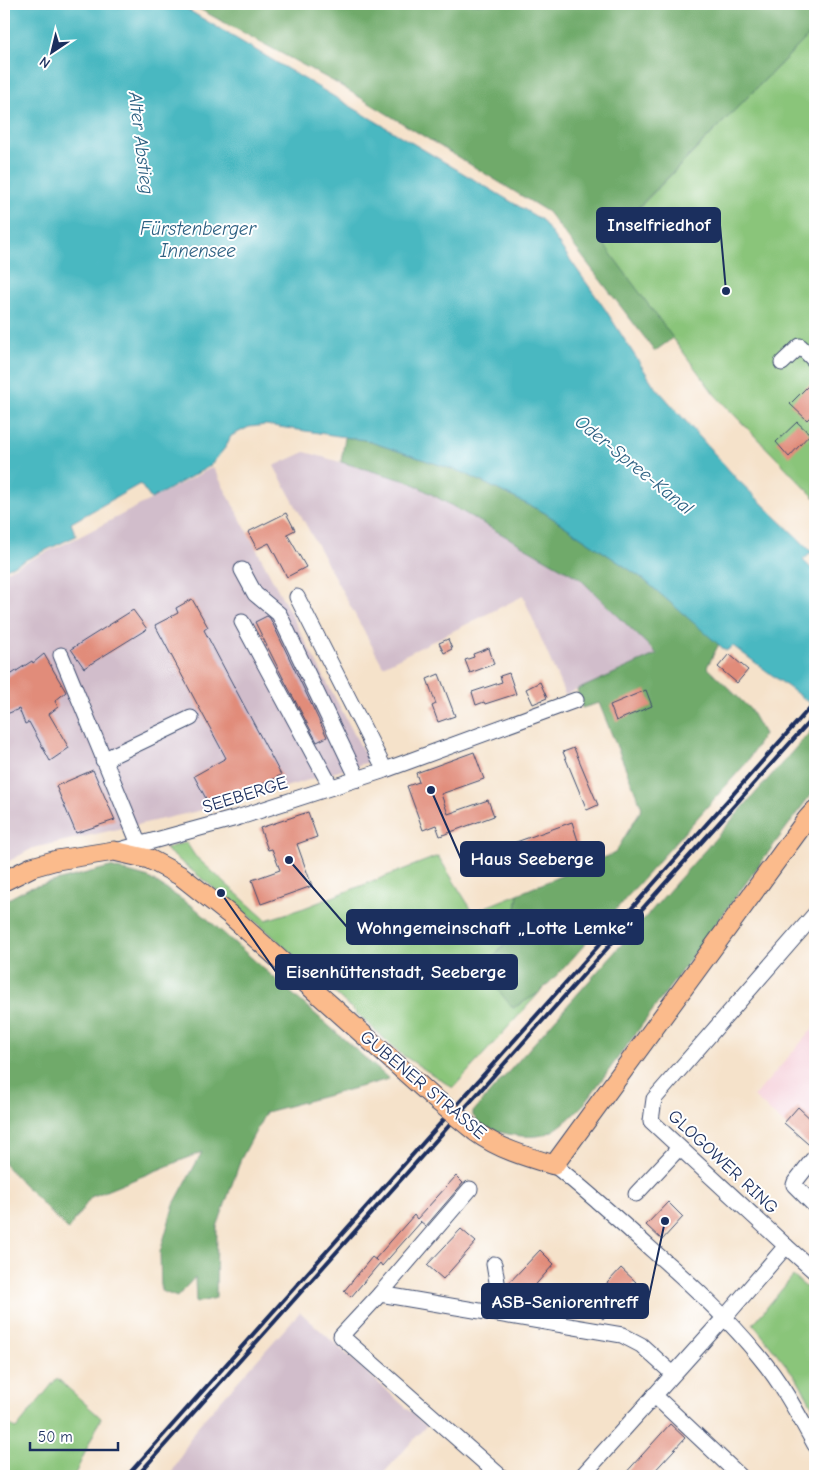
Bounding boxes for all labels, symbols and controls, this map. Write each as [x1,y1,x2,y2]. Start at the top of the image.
north arrow [28,28,78,78]
text: N [36,53,53,72]
water label: Alter Abstieg [124,89,158,196]
callout: Inselfriedhof [597,208,720,242]
text: Inselfriedhof [607,214,712,236]
water label: Fürstenberger Innensee [140,218,257,262]
water label: Oder-Spree-Kanal [570,411,698,520]
street label: SEEBERGE [200,772,290,818]
callout: Haus Seeberge [461,842,604,876]
text: Haus Seeberge [470,848,594,870]
callout: Wohngemeinschaft „Lotte Lemke“ [347,910,643,944]
text: Wohngemeinschaft „Lotte Lemke“ [357,917,633,939]
callout: Eisenhüttenstadt, Seeberge [276,955,517,989]
text: Eisenhüttenstadt, Seeberge [286,961,506,983]
street label: GUBENER STRASSE [356,1026,490,1144]
street label: GLOGOWER RING [664,1106,782,1218]
callout: ASB-Seniorentreff [482,1284,648,1318]
text: ASB-Seniorentreff [492,1291,639,1313]
scale bar [30,1420,118,1452]
text: 50 m [38,1428,73,1446]

